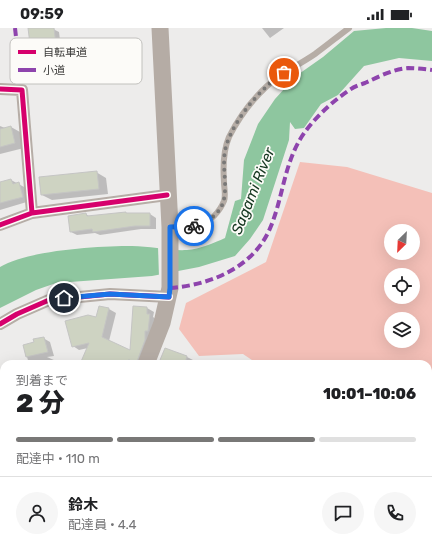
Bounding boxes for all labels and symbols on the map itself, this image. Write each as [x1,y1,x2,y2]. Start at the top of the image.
legend [10,38,142,84]
text: 自転車道 [43,46,87,59]
pin [267,56,301,90]
text: 小道 [43,64,65,77]
water label: Sagami River [227,144,279,237]
courier [174,206,214,246]
north arrow [384,224,420,260]
pin [47,281,81,315]

